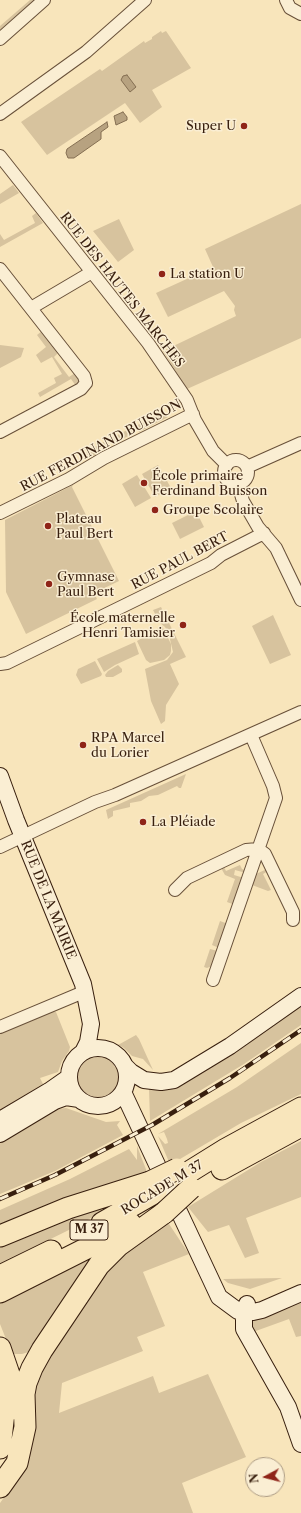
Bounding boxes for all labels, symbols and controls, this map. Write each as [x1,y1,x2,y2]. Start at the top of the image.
place label: Super U [186,118,236,134]
marker: Super U [239,121,249,131]
street label: RUE DES HAUTES MARCHES [57,209,187,371]
place label: La station U [170,266,244,282]
marker: La station U [157,269,167,279]
street label: RUE FERDINAND BUISSON [18,397,184,495]
place label: École primaire Ferdinand Buisson [152,468,267,499]
marker: École primaire Ferdinand Buisson [139,478,149,488]
place label: Groupe Scolaire [163,502,263,518]
marker: Groupe Scolaire [150,505,160,515]
place label: Plateau Paul Bert [56,511,113,542]
marker: Plateau Paul Bert [43,521,53,531]
street label: RUE PAUL BERT [129,529,231,593]
place label: Gymnase Paul Bert [57,569,115,600]
marker: Gymnase Paul Bert [44,579,54,589]
place label: École maternelle Henri Tamisier [70,610,175,641]
marker: École maternelle Henri Tamisier [178,620,188,630]
place label: RPA Marcel du Lorier [91,730,165,761]
marker: RPA Marcel du Lorier [78,740,88,750]
place label: La Pléiade [151,814,216,830]
marker: La Pléiade [138,817,148,827]
street label: RUE DE LA MAIRIE [17,838,79,962]
street label: ROCADE M 37 [118,1157,206,1219]
road number: M 37 [70,1220,108,1240]
north arrow [245,1457,285,1497]
text: N [247,1473,262,1484]

